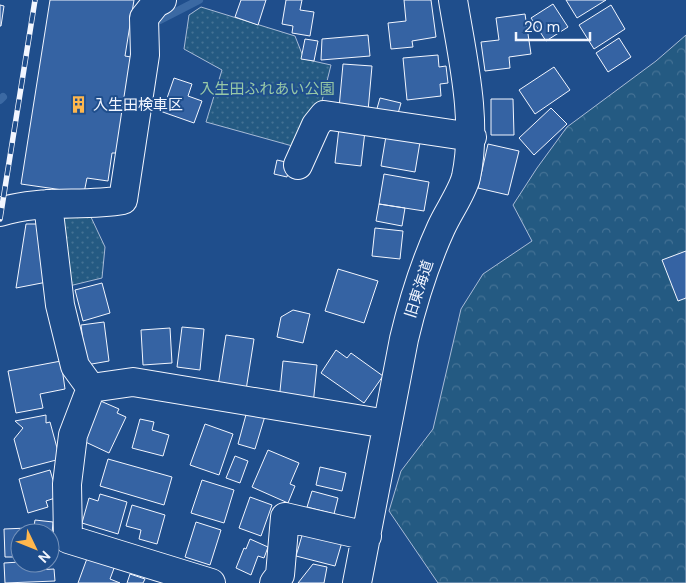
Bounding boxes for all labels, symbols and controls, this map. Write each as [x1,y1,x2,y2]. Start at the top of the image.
scale bar [516,10,590,42]
text: 20 m [524,17,560,37]
park label: 入生田ふれあい公園 [199,79,335,99]
building icon: 入生田検車区 [69,95,89,115]
place label: 入生田検車区 [93,95,183,115]
street label: 旧東海道 [400,257,438,321]
north arrow [10,523,60,573]
text: N [34,547,55,567]

